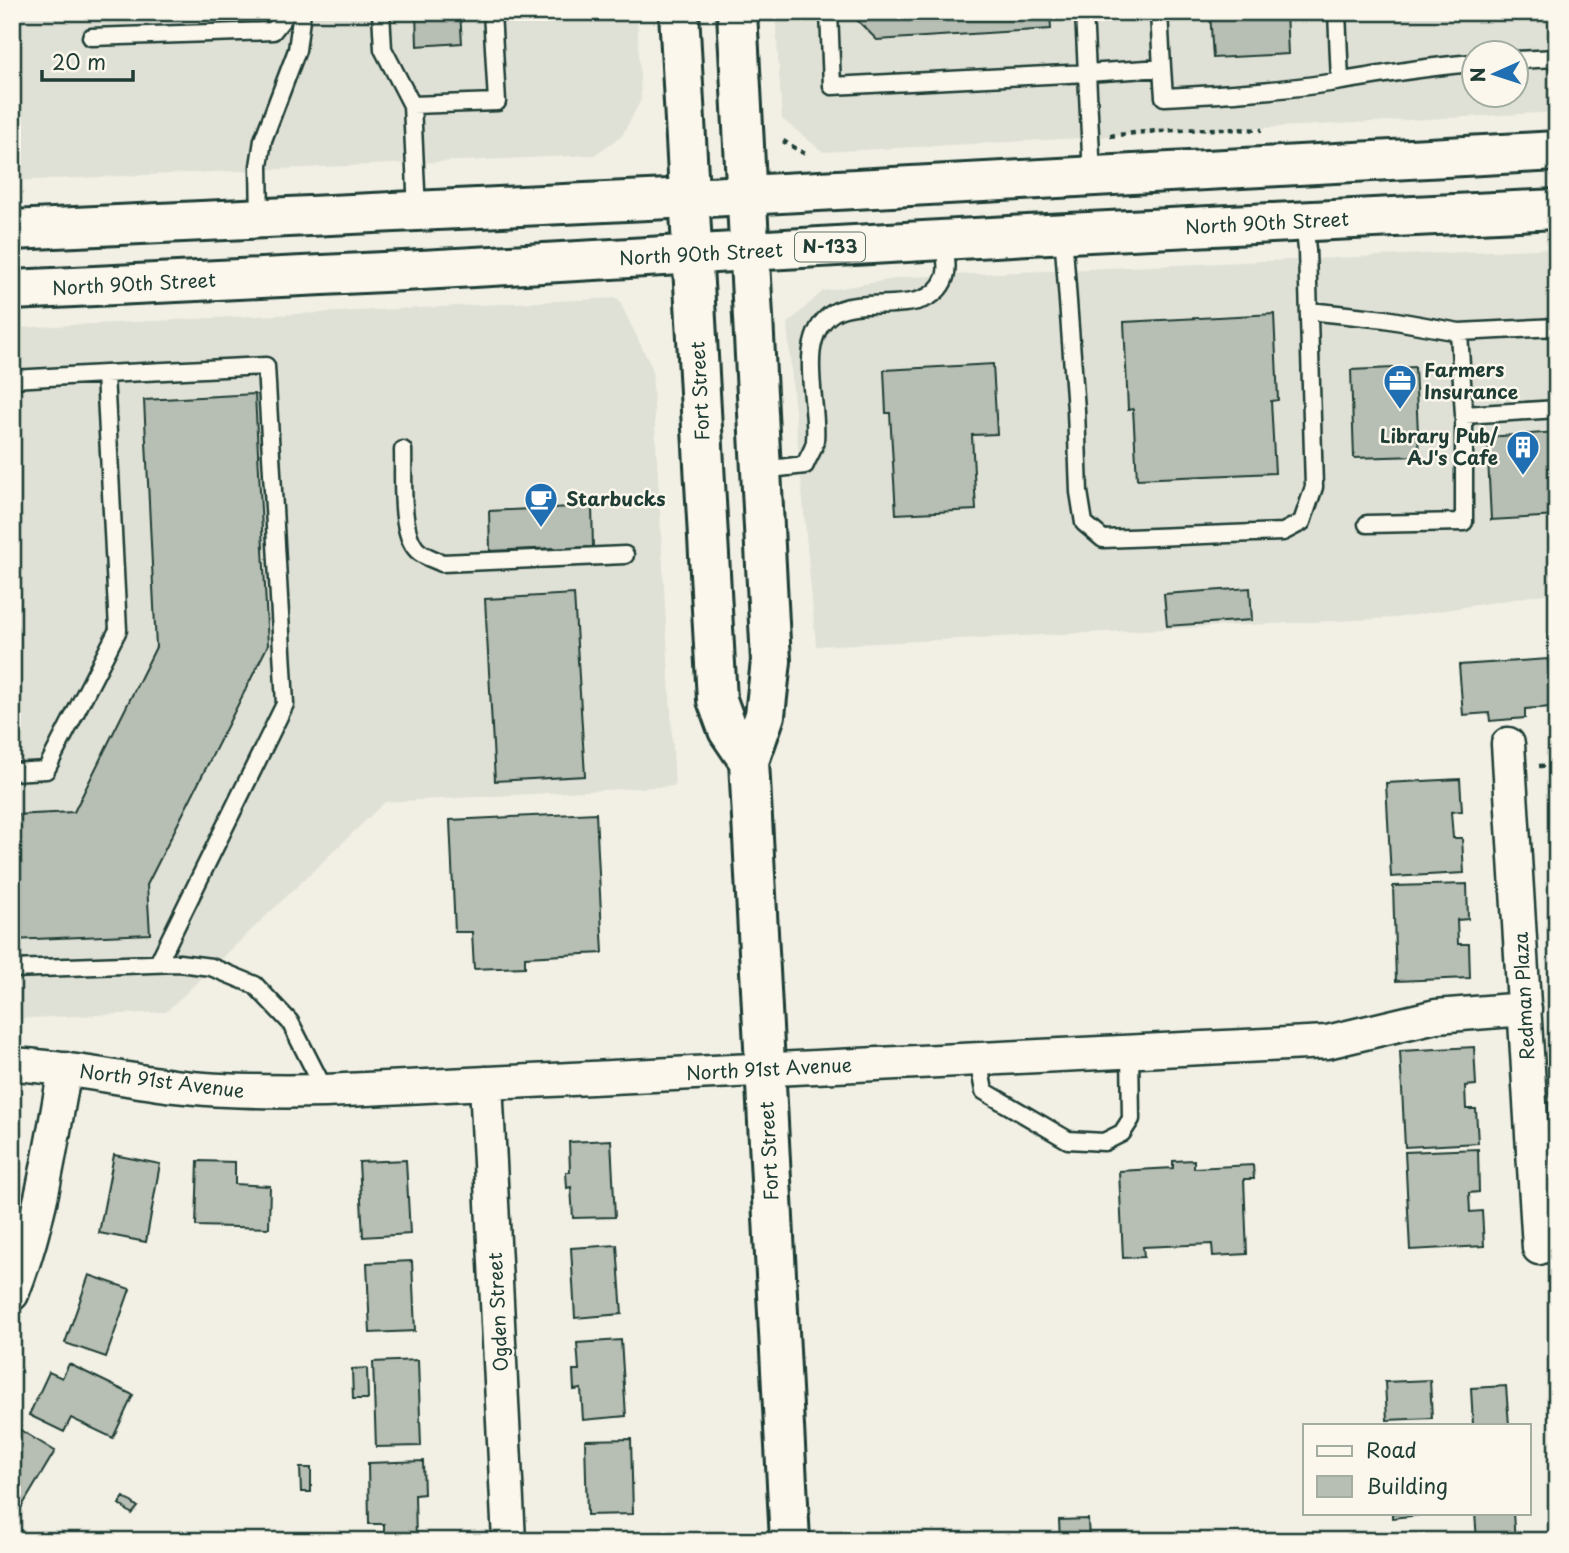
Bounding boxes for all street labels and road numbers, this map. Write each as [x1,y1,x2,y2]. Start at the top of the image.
street label: North 90th Street [1184,204,1350,240]
road number: N-133 [795,232,865,262]
street label: North 90th Street [618,235,784,271]
street label: North 90th Street [51,265,217,301]
street label: Fort Street [682,341,716,441]
street label: Redman Plaza [1506,931,1540,1061]
street label: North 91st Avenue [685,1050,853,1086]
street label: North 91st Avenue [78,1056,246,1104]
street label: Fort Street [751,1101,785,1201]
street label: Ogden Street [480,1252,514,1372]

